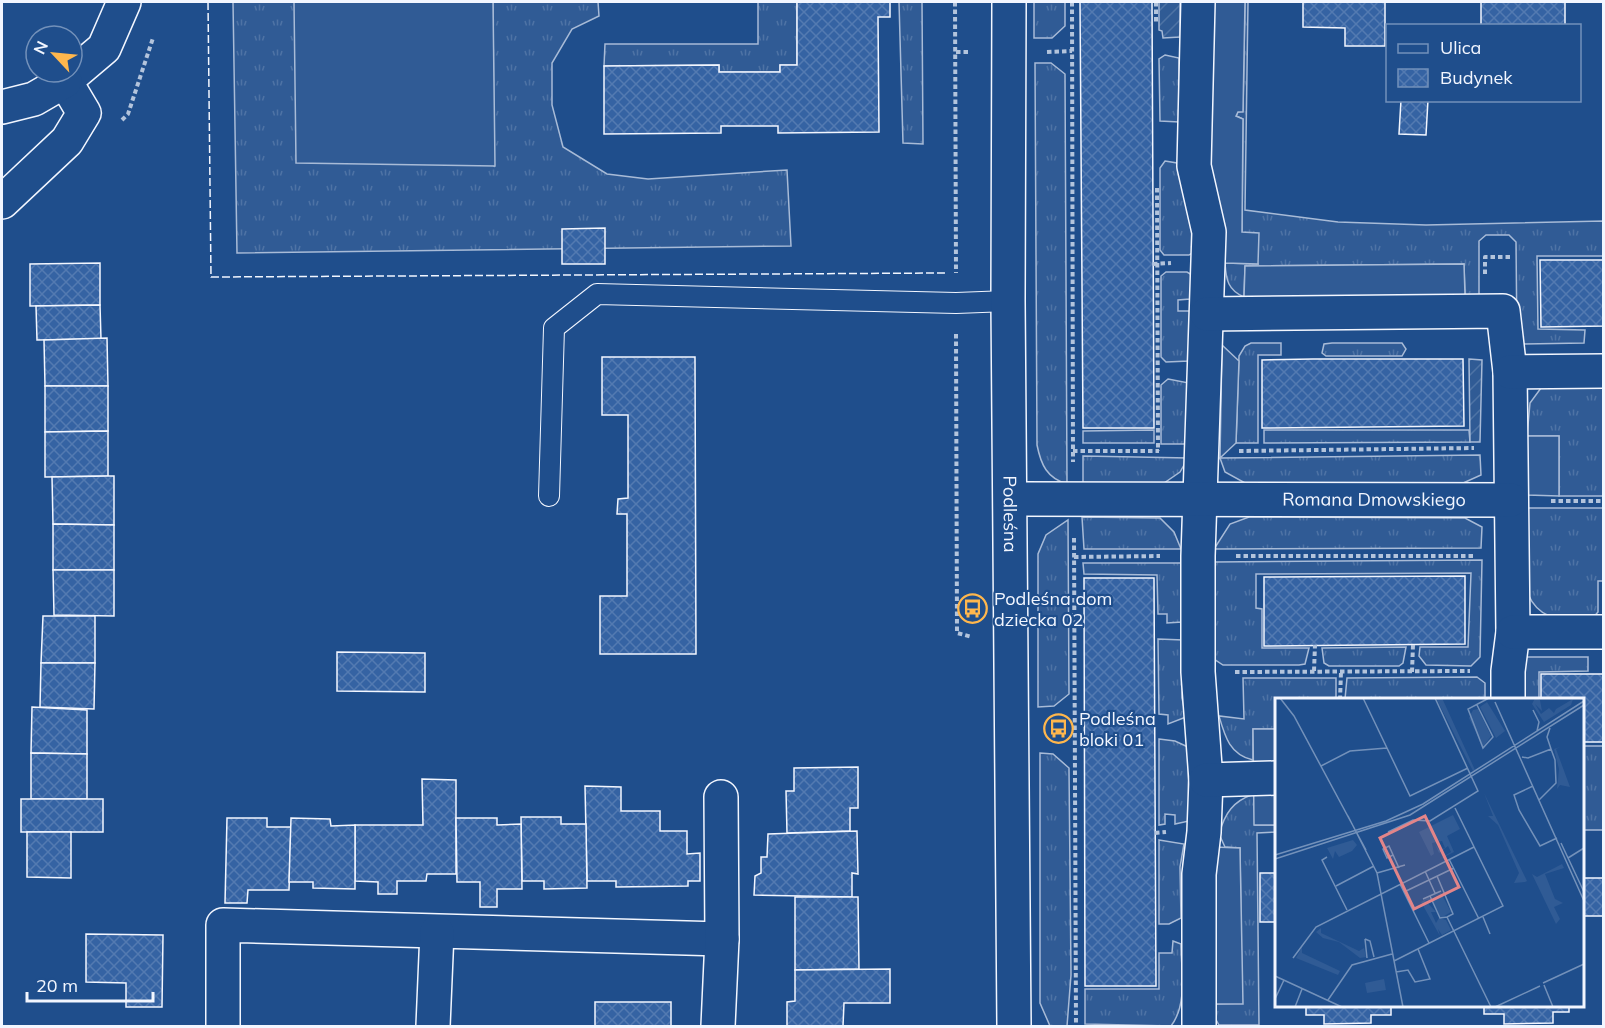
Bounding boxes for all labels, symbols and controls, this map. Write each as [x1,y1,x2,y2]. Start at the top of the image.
north arrow [24,24,84,84]
legend [1386,24,1581,102]
text: Ulica [1440,36,1481,59]
text: N [29,38,52,57]
text: Budynek [1440,66,1513,89]
street label: Podleśna [998,475,1022,552]
street label: Romana Dmowskiego [1282,488,1466,511]
place label: Podleśna dom dziecka 02 [994,587,1112,631]
bus stop icon: Podleśna dom dziecka 02 [957,593,989,625]
inset map [1275,698,1584,1007]
place label: Podleśna bloki 01 [1079,707,1156,751]
bus stop icon: Podleśna bloki 01 [1042,713,1074,745]
scale bar [27,965,153,1003]
text: 20 m [36,974,78,997]

